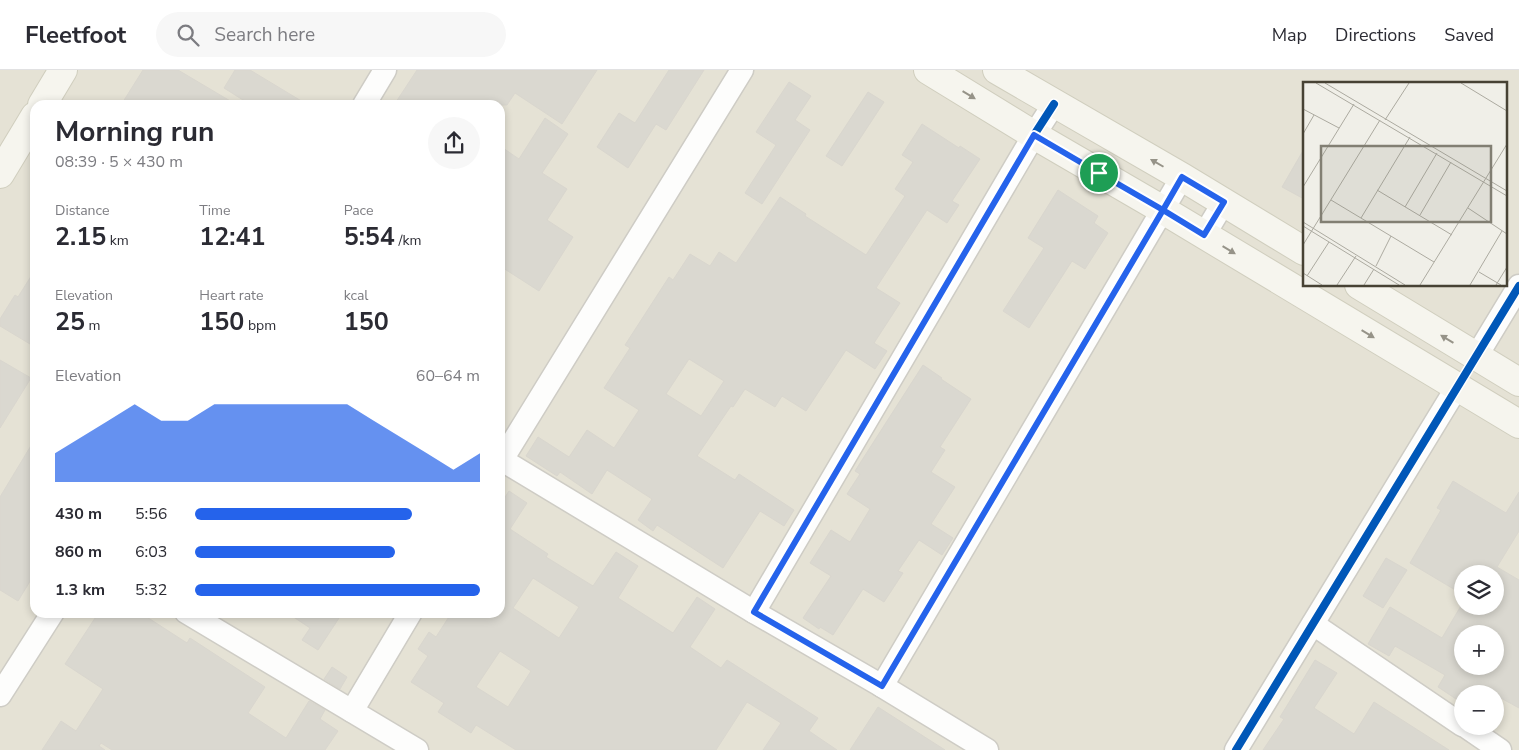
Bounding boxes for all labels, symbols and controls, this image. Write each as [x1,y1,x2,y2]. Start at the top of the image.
search box [156,12,506,57]
text: Fleetfoot [25,19,126,51]
icon: search [174,21,202,49]
text: Search here [214,22,315,48]
text: Map [1272,23,1307,47]
text: Directions [1335,23,1416,47]
text: Saved [1444,23,1494,47]
inset map [1303,82,1506,286]
one-way arrow [963,91,976,100]
text: Morning run [55,113,214,151]
button: share [428,117,480,169]
text: 08:39 · 5 × 430 m [55,151,183,173]
pin [1078,152,1120,194]
icon: arrive [1085,159,1113,187]
one-way arrow [1150,159,1165,167]
text: Distance [55,201,109,220]
text: Time [199,201,230,220]
text: Pace [344,201,373,220]
text: 2.15 [55,220,106,254]
text: 12:41 [199,220,266,254]
text: 5:54 [344,220,395,254]
text: km [106,231,129,250]
text: /km [395,231,421,250]
one-way arrow [1223,245,1236,254]
text: Elevation [55,286,113,305]
text: Heart rate [199,286,263,305]
text: kcal [344,286,368,305]
text: 25 [55,305,85,339]
text: 150 [199,305,244,339]
text: 150 [344,305,389,339]
text: m [85,316,101,335]
text: bpm [244,316,276,335]
one-way arrow [1362,329,1375,338]
one-way arrow [1441,335,1454,344]
text: Elevation [55,365,121,387]
text: 60–64 m [416,365,480,387]
text: 430 m [55,503,102,525]
text: 5:56 [135,503,167,525]
text: 860 m [55,541,102,563]
text: 6:03 [135,541,167,563]
map controls [1454,565,1504,735]
button: layers [1454,565,1504,615]
text: 1.3 km [55,579,105,601]
text: 5:32 [135,579,167,601]
button: + [1454,625,1504,675]
button: − [1454,685,1504,735]

